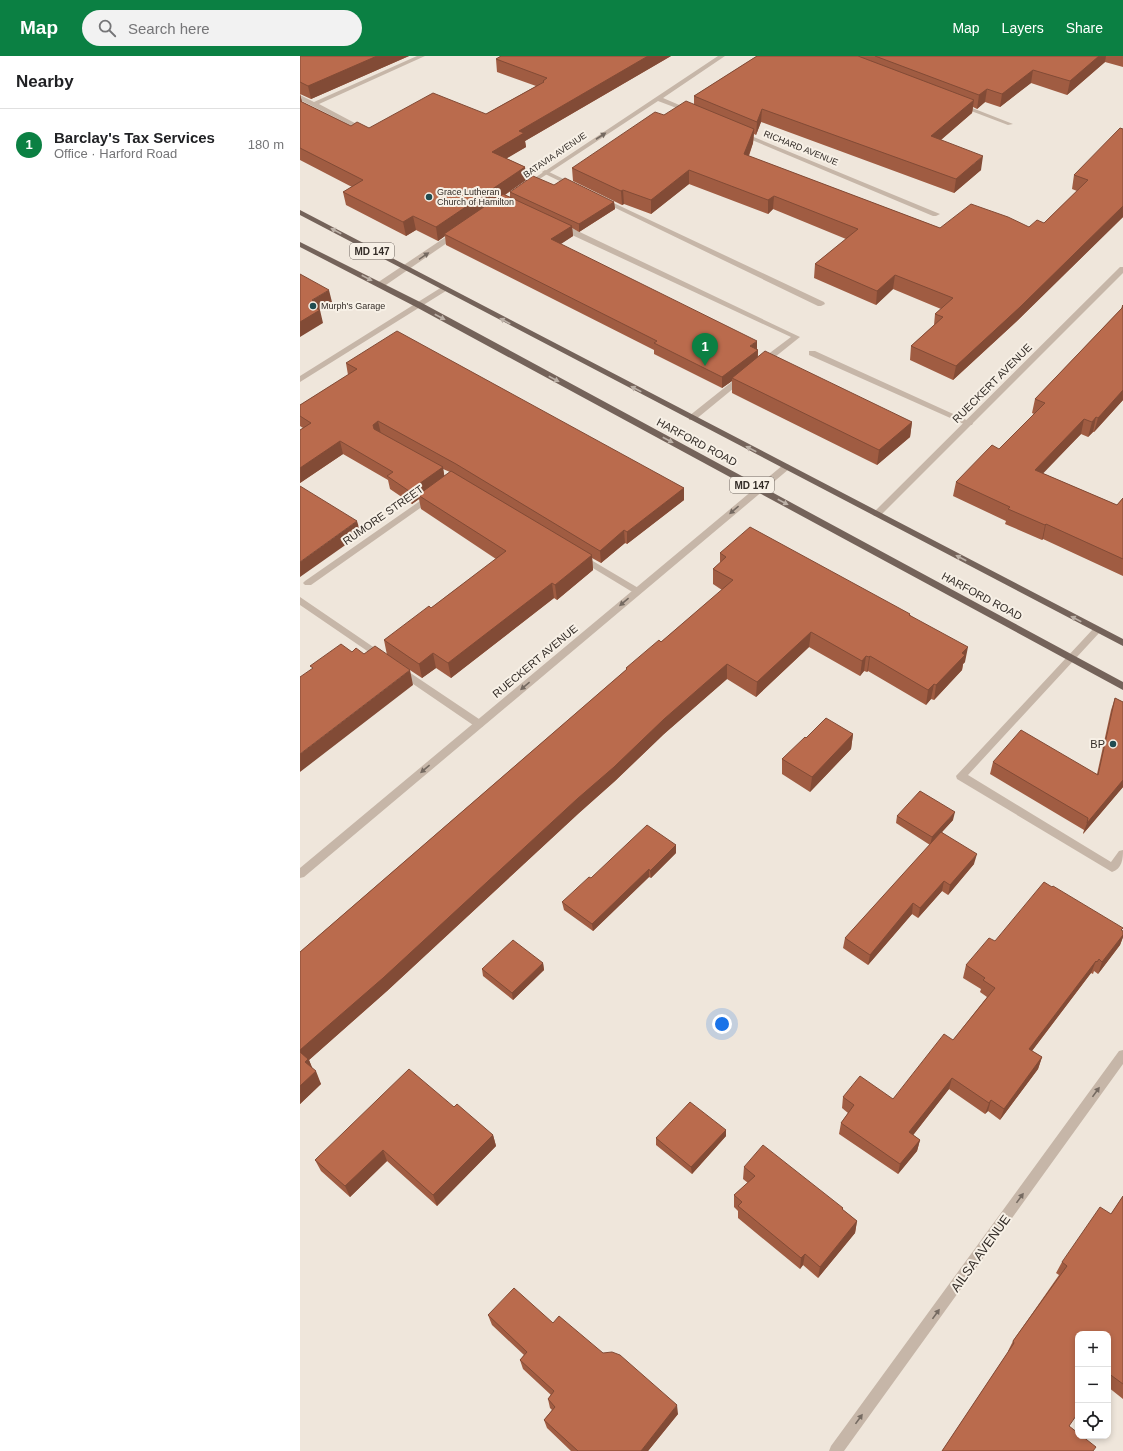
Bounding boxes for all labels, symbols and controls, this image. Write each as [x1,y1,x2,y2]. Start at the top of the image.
search box [82,10,362,46]
text: Map [20,17,58,38]
icon: search [96,17,118,39]
text: Search here [128,20,210,37]
text: Map [952,20,980,36]
text: Layers [1002,20,1044,36]
text: Share [1066,20,1103,36]
text: Nearby [16,72,74,91]
street label: RICHARD AVENUE [762,128,840,168]
text: Barclay's Tax Services [54,129,215,146]
street label: BATAVIA AVENUE [522,130,588,180]
one-way arrow [595,132,607,139]
text: 1 [25,137,33,152]
text: 180 m [248,137,284,152]
text: Office · Harford Road [54,146,177,161]
place label: Grace Lutheran Church of Hamilton [437,187,514,207]
marker: Grace Lutheran Church of Hamilton [424,192,434,202]
one-way arrow [330,228,342,235]
road number: MD 147 [350,243,394,259]
one-way arrow [418,252,430,259]
one-way arrow [361,275,372,281]
marker: Murph's Garage [308,301,318,311]
place label: Murph's Garage [321,301,385,311]
one-way arrow [434,313,445,320]
one-way arrow [500,317,511,324]
pin: 1 [692,333,718,366]
street label: RUECKERT AVENUE [950,341,1034,425]
one-way arrow [548,375,560,382]
one-way arrow [630,385,642,392]
street label: HARFORD ROAD [655,416,739,468]
one-way arrow [663,437,674,444]
one-way arrow [745,445,757,452]
road number: MD 147 [730,477,774,493]
street label: RUMORE STREET [341,483,426,547]
one-way arrow [777,499,789,505]
one-way arrow [729,505,740,514]
one-way arrow [955,555,967,562]
street label: HARFORD ROAD [940,570,1024,622]
one-way arrow [619,598,630,607]
one-way arrow [1070,616,1082,622]
street label: RUECKERT AVENUE [490,622,580,700]
one-way arrow [519,681,530,690]
place label: BP [1090,738,1105,750]
marker: BP [1108,739,1118,749]
one-way arrow [420,765,430,774]
your location [712,1014,732,1034]
one-way arrow [1092,1087,1100,1097]
one-way arrow [1016,1192,1024,1203]
street label: AILSA AVENUE [947,1212,1014,1295]
one-way arrow [932,1309,940,1320]
map controls [1075,1331,1111,1439]
button: + [1075,1331,1111,1367]
button: − [1075,1367,1111,1403]
button: locate [1075,1403,1111,1439]
one-way arrow [855,1414,863,1425]

